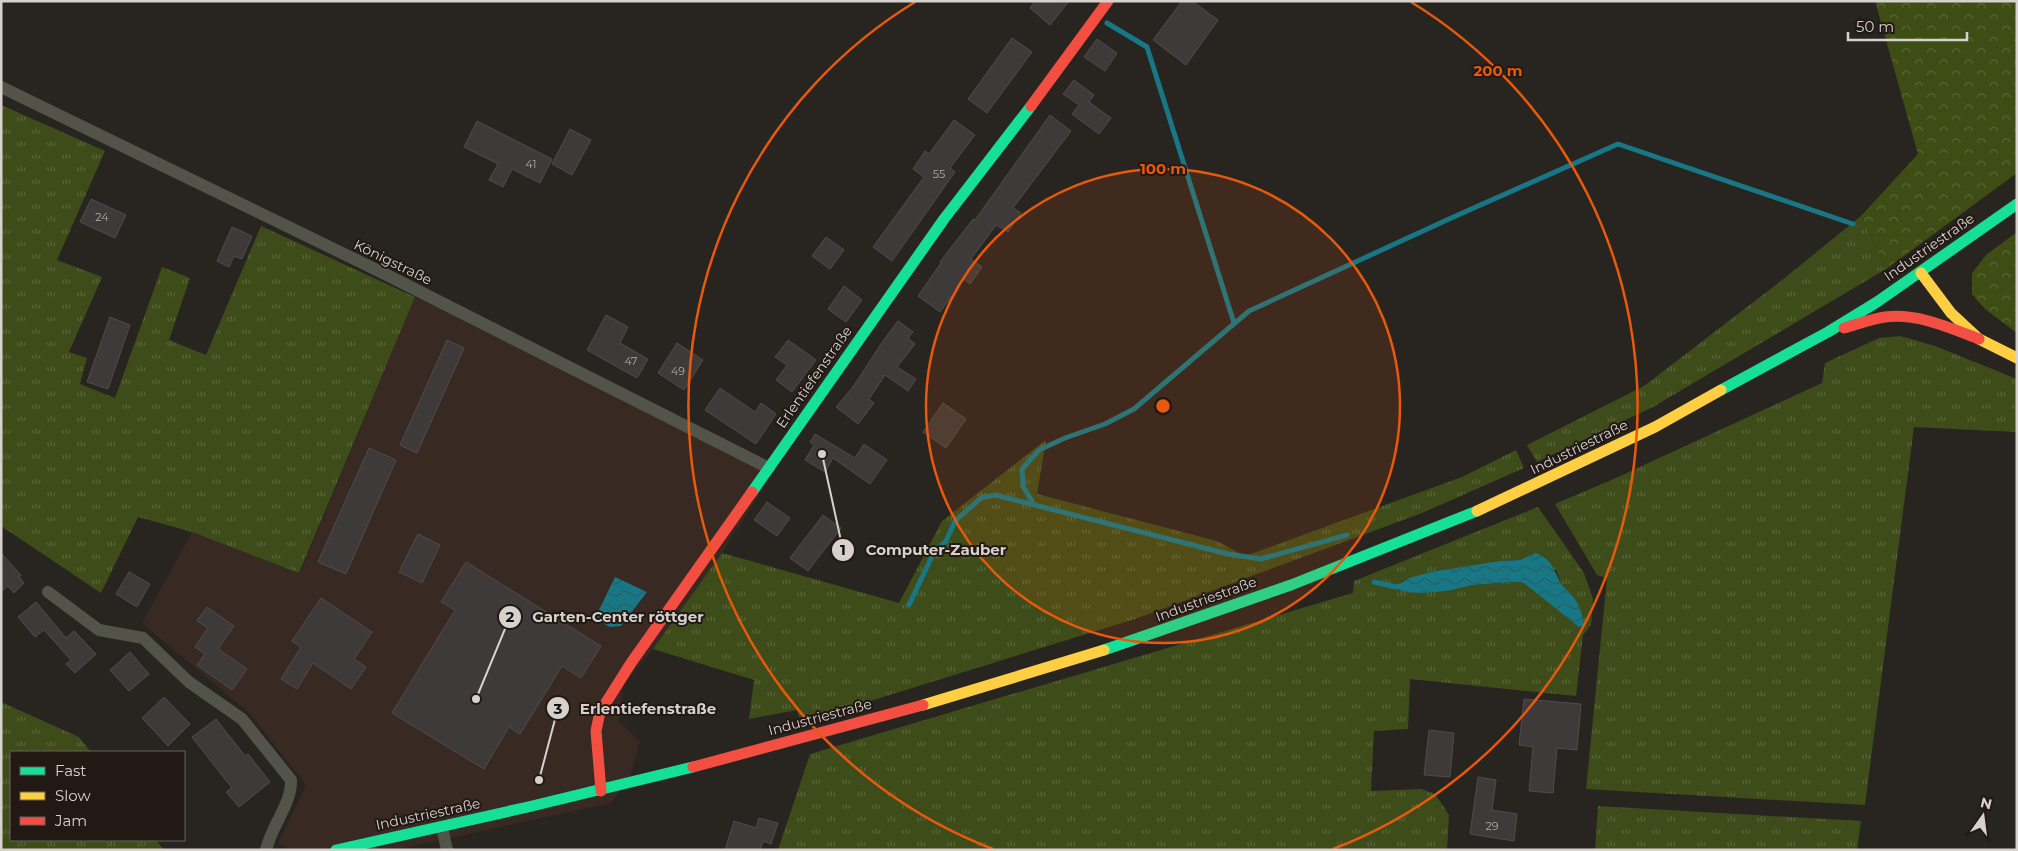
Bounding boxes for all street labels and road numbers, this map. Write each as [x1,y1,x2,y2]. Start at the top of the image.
street label: Industriestraße [1880,209,1978,285]
street label: Königstraße [351,235,435,289]
street label: Erlentiefenstraße [772,322,856,432]
street label: Industriestraße [1527,416,1631,478]
street label: Industriestraße [1153,572,1259,626]
street label: Industriestraße [766,695,874,739]
street label: Industriestraße [374,794,482,834]

